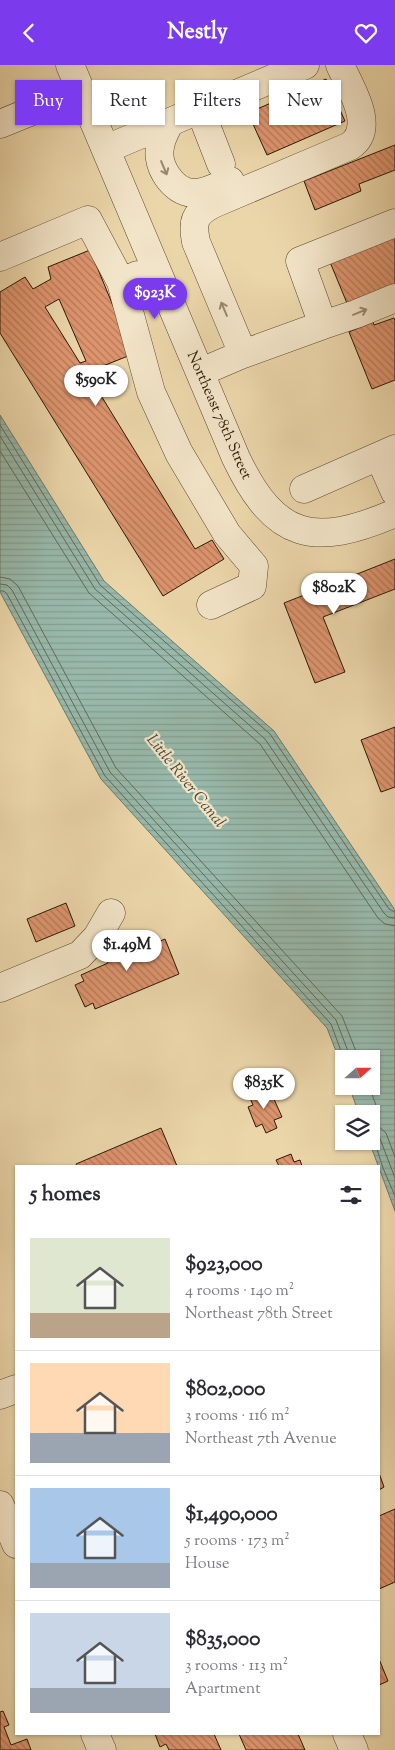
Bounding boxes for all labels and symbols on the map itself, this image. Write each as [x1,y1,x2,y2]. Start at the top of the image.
one-way arrow [160,160,170,175]
pin: $923K [120,277,190,320]
one-way arrow [219,302,229,317]
one-way arrow [352,307,367,317]
street label: Northeast 78th Street [181,348,256,483]
pin: $590K [61,365,131,407]
pin: $802K [299,573,369,615]
water label: Little River Canal [140,730,230,833]
pin: $1.49M [86,929,168,972]
north arrow [335,1050,380,1095]
pin: $835K [229,1067,299,1110]

